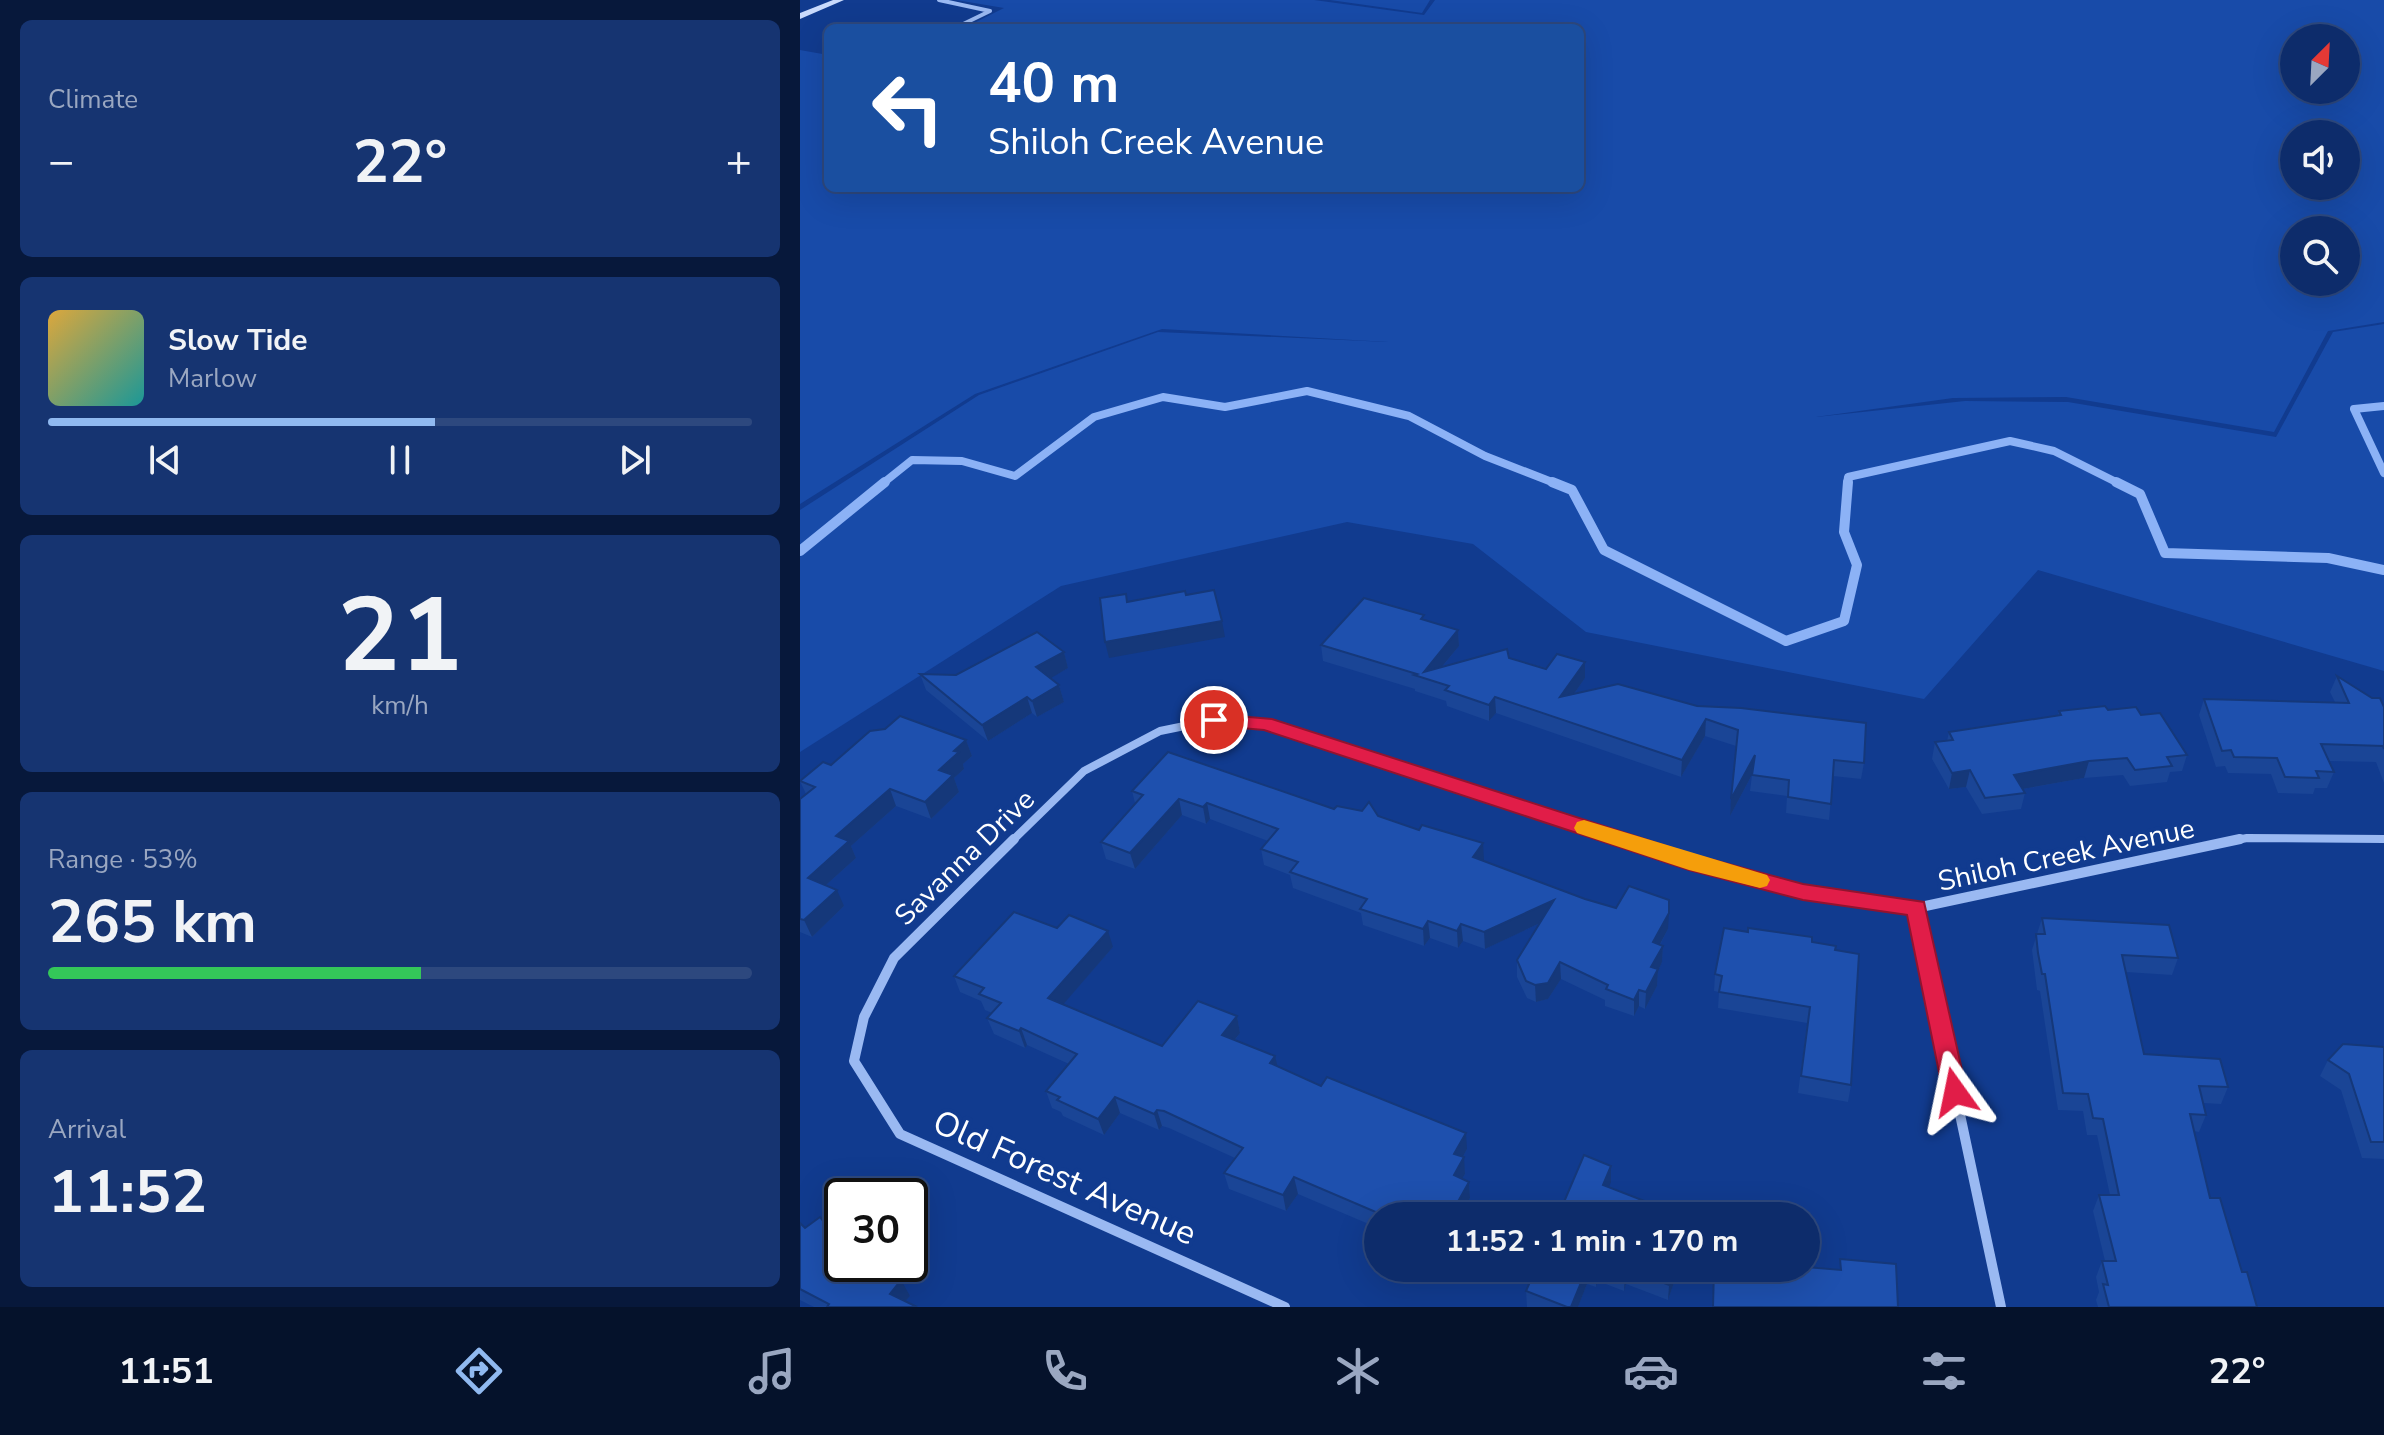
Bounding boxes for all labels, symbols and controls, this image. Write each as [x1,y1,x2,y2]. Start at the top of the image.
north arrow [2280,24,2360,104]
map controls [2280,24,2360,296]
text: 40 m [988,45,1119,122]
icon: left [856,56,960,160]
text: Climate [48,82,138,117]
text: Shiloh Creek Avenue [988,118,1324,167]
button: sound [2280,120,2360,200]
text: 22° [353,121,447,203]
text: − [48,132,74,192]
text: + [726,132,752,192]
button: search [2280,216,2360,296]
text: Slow Tide [168,320,308,361]
text: Marlow [168,361,257,396]
icon: previous [143,438,187,482]
icon: pause [378,438,422,482]
icon: next [613,438,657,482]
text: 21 [338,565,462,707]
pin [1180,686,1248,754]
text: km/h [371,688,429,723]
icon: arrive [1192,698,1236,742]
street label: Savanna Drive [886,781,1043,934]
street label: Shiloh Creek Avenue [1934,809,2198,901]
text: Range · 53% [48,842,198,877]
text: 265 km [48,881,257,963]
position arrow [1913,1050,1997,1134]
street label: Old Forest Avenue [926,1099,1204,1257]
text: Arrival [48,1112,126,1147]
text: 11:52 [48,1151,207,1233]
speed limit sign: 30 [824,1178,928,1282]
text: 11:52 · 1 min · 170 m [1446,1221,1738,1262]
icon: directions [451,1343,507,1399]
icon: music [744,1343,800,1399]
icon: phone [1037,1343,1093,1399]
icon: climate [1330,1343,1386,1399]
icon: car [1623,1343,1679,1399]
icon: filters [1916,1343,1972,1399]
text: 11:51 [118,1347,214,1396]
text: 22° [2209,1347,2265,1396]

